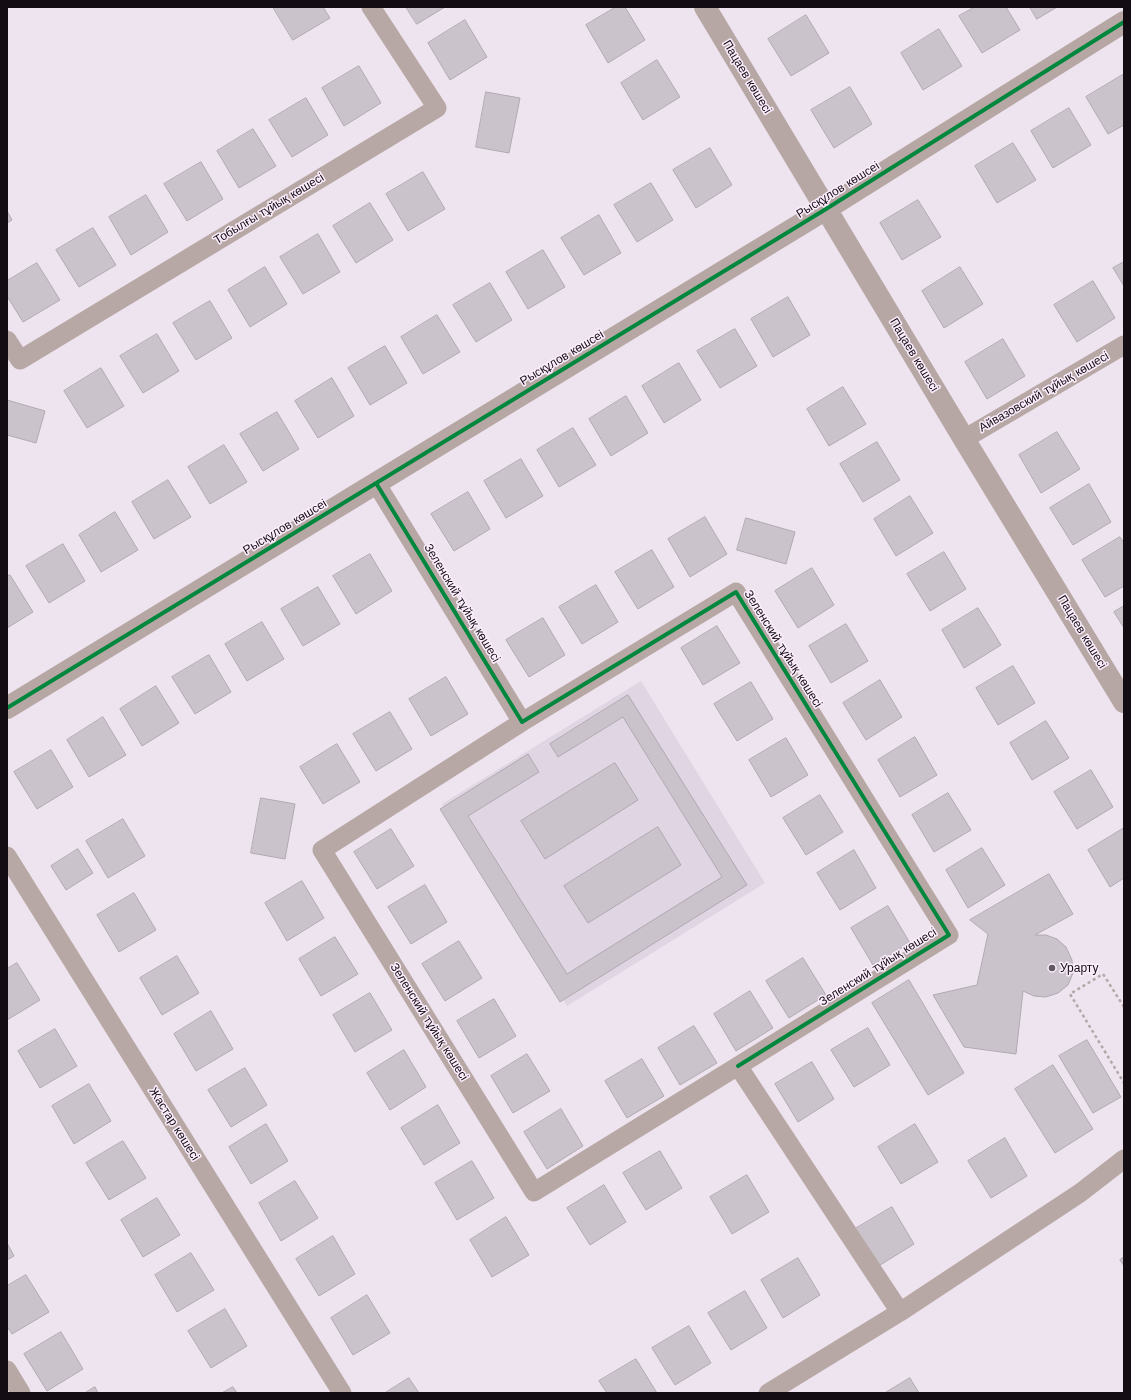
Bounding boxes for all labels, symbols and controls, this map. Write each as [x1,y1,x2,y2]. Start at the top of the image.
street label: Пацаев көшесі [719,38,775,116]
street label: Рысқұлов көшсеі [794,159,882,221]
street label: Тобылғы тұйық көшесі [211,170,327,248]
street label: Пацаев көшесі [886,316,942,394]
street label: Рысқұлов көшсеі [518,327,606,389]
street label: Айвазовский тұйық көшесі [976,349,1112,435]
street label: Рысқұлов көшсеі [241,496,329,558]
street label: Зеленский тұйық көшесі [421,541,503,665]
street label: Зеленский тұйық көшесі [741,588,825,710]
street label: Пацаев көшесі [1054,593,1110,671]
street label: Зеленский тұйық көшесі [817,925,939,1009]
street label: Зеленский тұйық көшесі [387,961,471,1083]
place label: Урарту [1060,961,1098,975]
marker: Урарту [1047,963,1057,973]
street label: Жастар көшесі [146,1085,202,1163]

